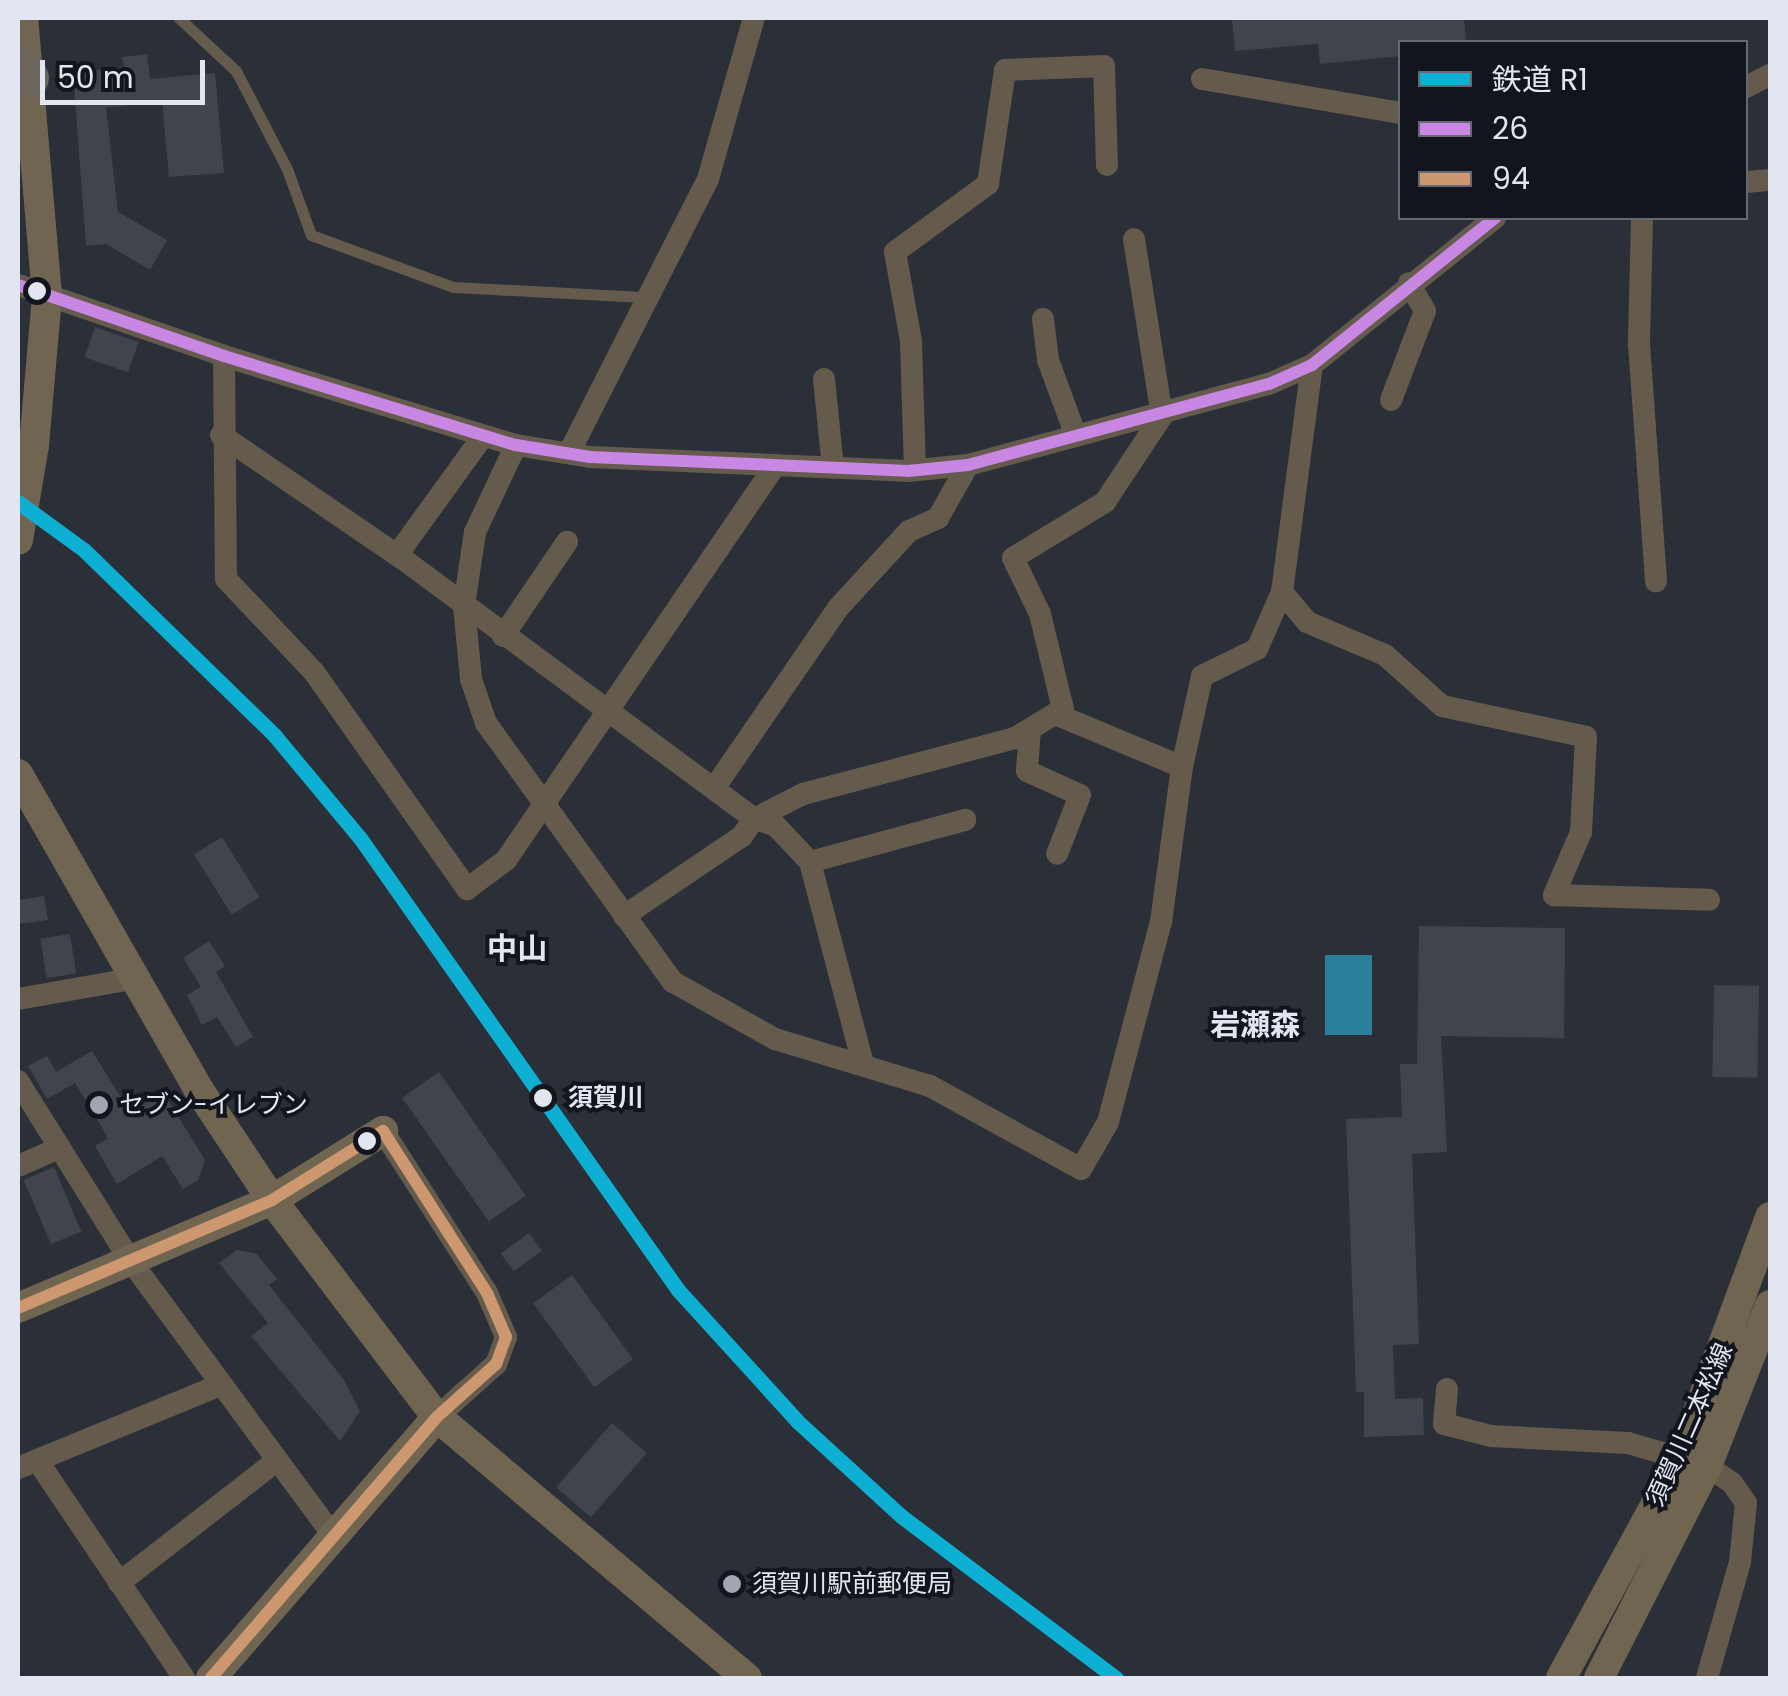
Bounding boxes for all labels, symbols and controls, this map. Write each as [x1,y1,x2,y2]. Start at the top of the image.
scale bar [45,40,210,102]
legend [1398,40,1748,220]
text: 50 m [57,56,134,99]
text: 鉄道 R1 [1492,58,1588,101]
text: 26 [1492,107,1528,150]
text: 94 [1492,157,1530,200]
unlabelled marker [27,281,47,301]
district label: 中山 [487,931,547,967]
district label: 岩瀬森 [1210,1007,1300,1043]
marker: 須賀川 [527,1082,559,1114]
place label: 須賀川 [568,1083,643,1113]
place label: セブン-イレブン [119,1090,308,1120]
marker: セブン-イレブン [88,1094,110,1116]
unlabelled marker [357,1131,377,1151]
street label: 須賀川二本松線 [1641,1339,1739,1511]
place label: 須賀川駅前郵便局 [752,1569,952,1599]
marker: 須賀川駅前郵便局 [721,1573,743,1595]

